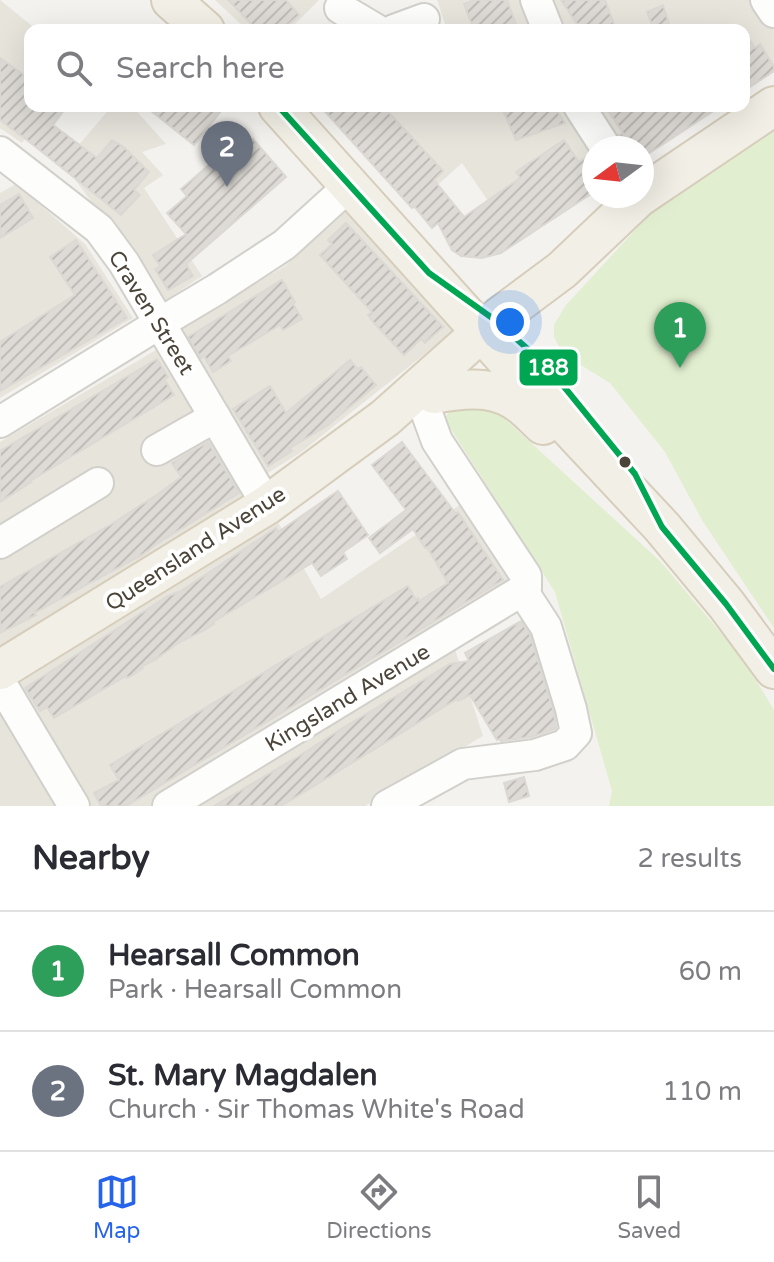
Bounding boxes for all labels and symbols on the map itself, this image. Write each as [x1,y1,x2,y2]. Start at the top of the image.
pin: 2 [201,121,253,187]
north arrow [582,136,654,208]
street label: Craven Street [103,246,200,379]
your location [490,302,530,342]
pin: 1 [654,302,706,368]
line badge: 188 [518,348,579,387]
text: 188 [527,355,569,381]
unlabelled marker [617,454,633,470]
street label: Queensland Avenue [101,481,290,617]
street label: Kingsland Avenue [260,638,435,757]

